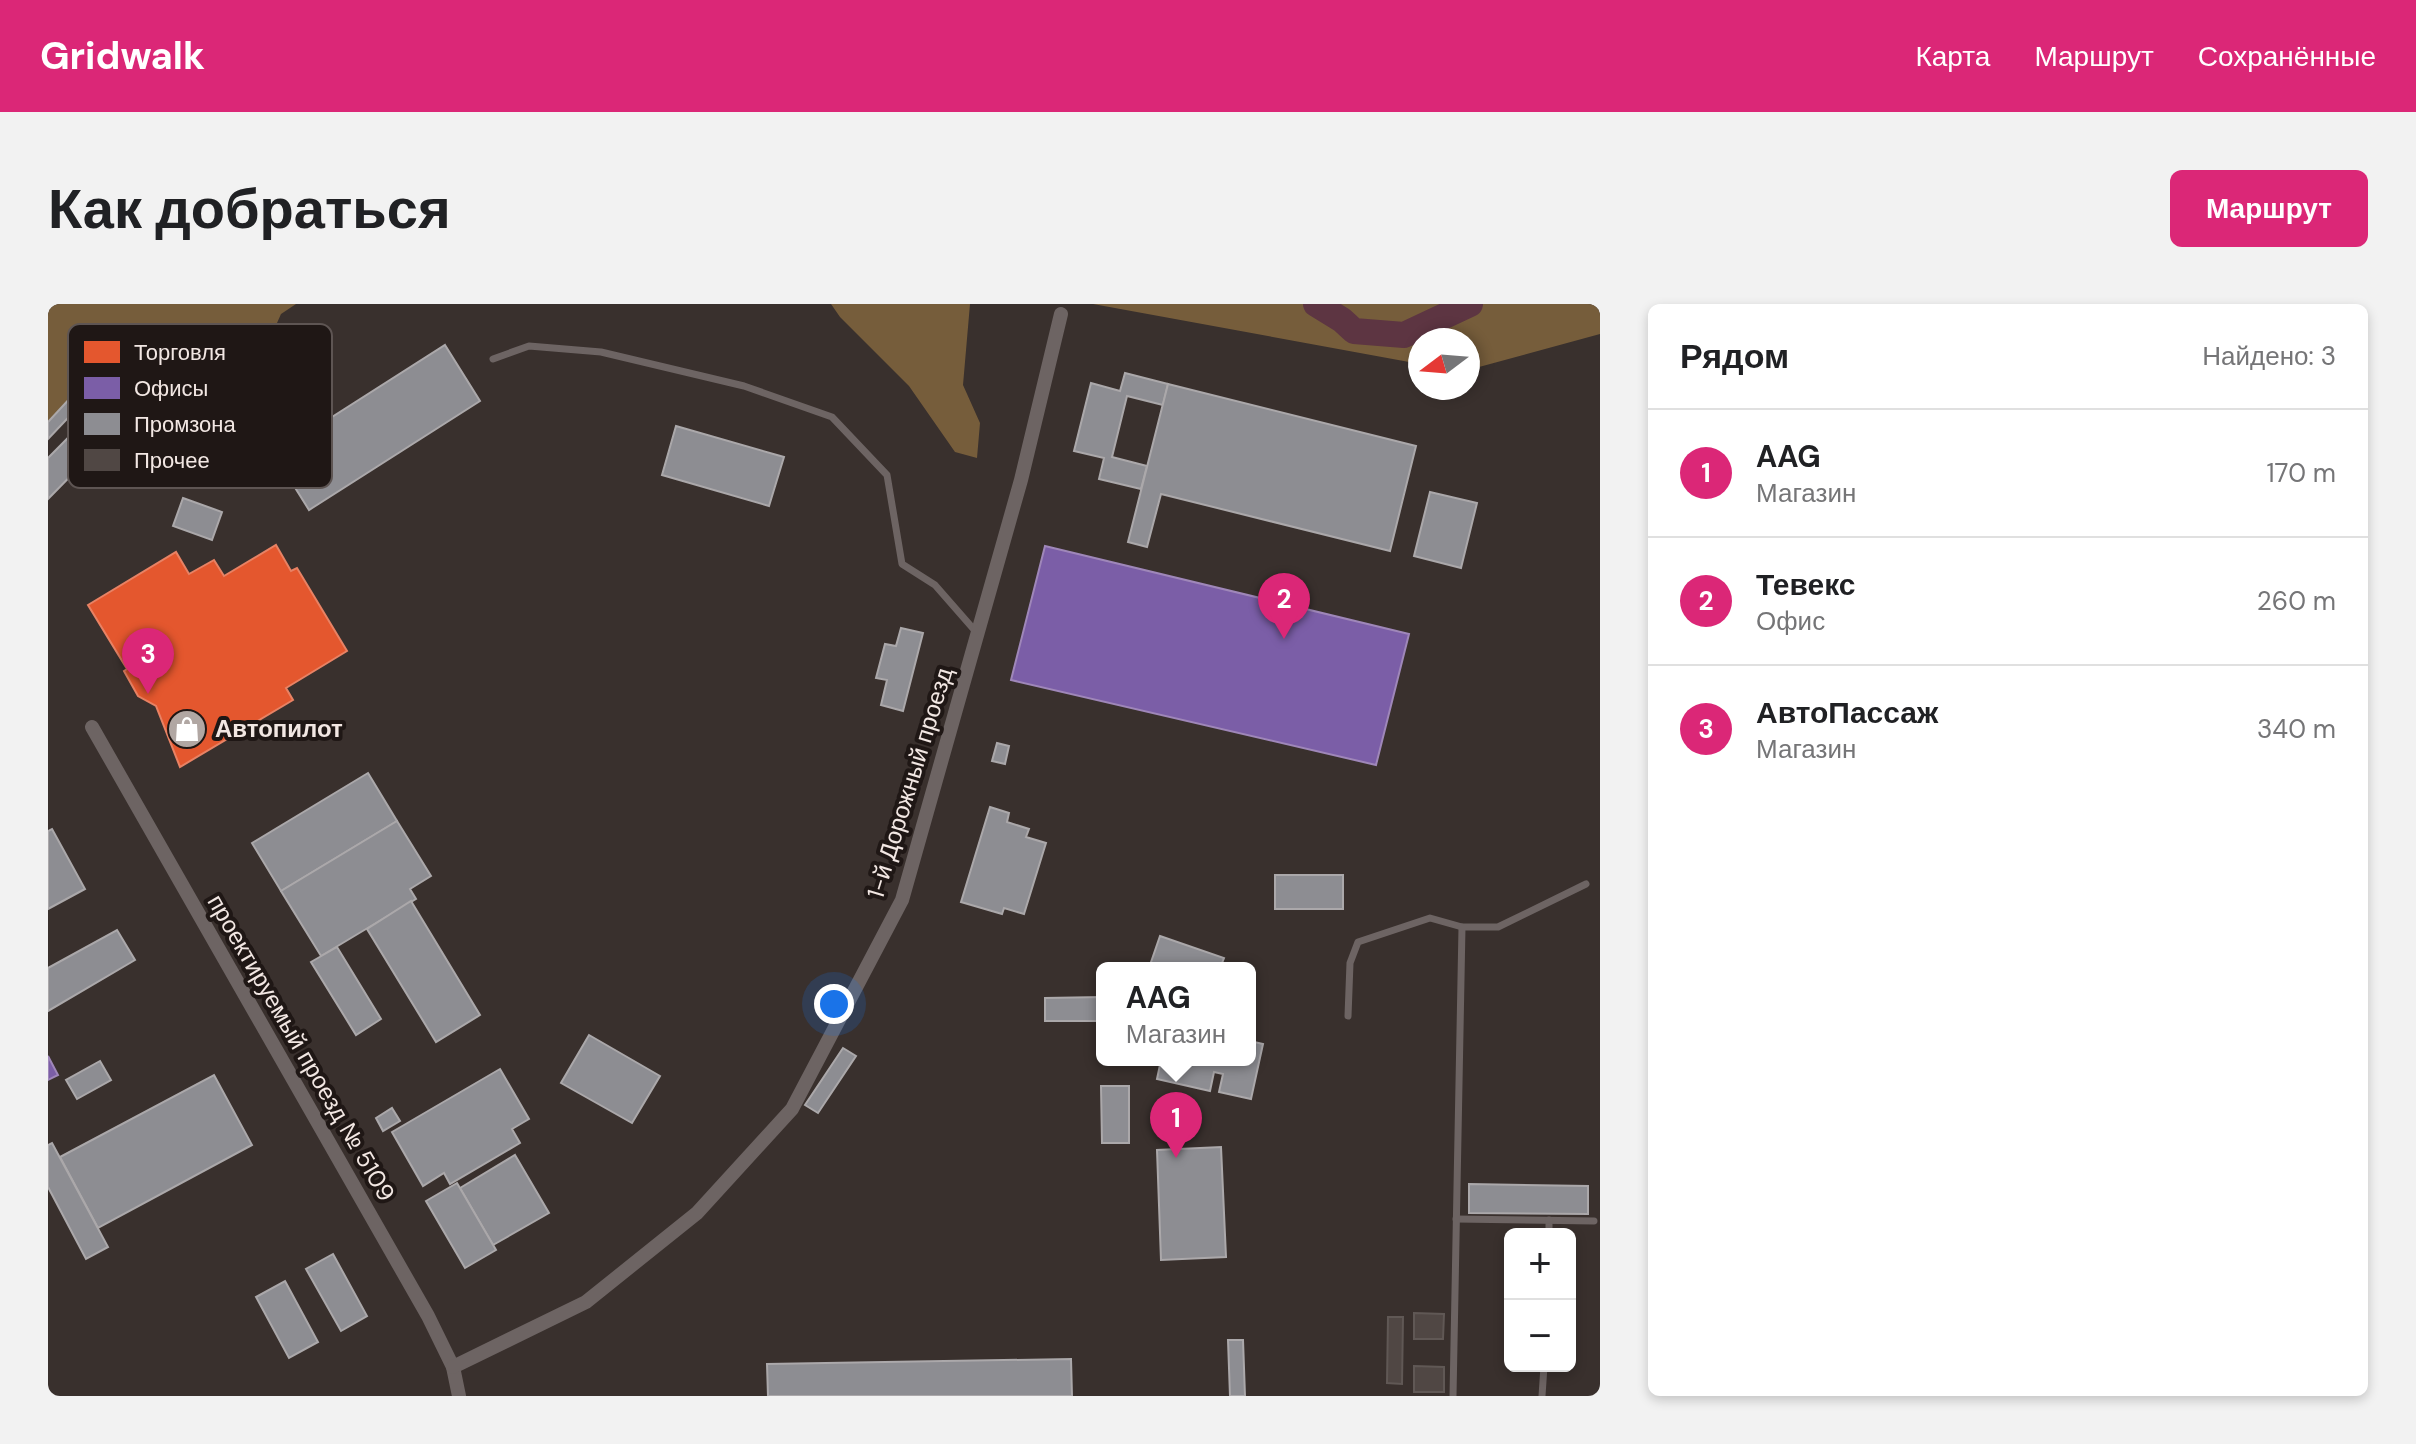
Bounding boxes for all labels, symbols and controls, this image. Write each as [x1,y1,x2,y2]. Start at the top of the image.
text: Gridwalk [40,31,205,81]
text: Карта [1915,38,1990,75]
text: Маршрут [2034,38,2154,75]
text: Сохранённые [2198,38,2376,75]
button: Маршрут [2170,170,2368,247]
text: Как добраться [48,172,451,245]
legend [68,324,332,488]
north arrow [1408,328,1480,400]
text: Рядом [1680,334,1789,379]
text: Торговля [134,338,226,367]
text: Найдено: 3 [2202,339,2336,373]
text: Офисы [134,374,208,403]
text: Промзона [134,410,236,439]
text: AAG [1756,437,1821,476]
text: Прочее [134,446,210,475]
text: 1 [1701,456,1711,490]
text: 170 m [2267,456,2336,490]
text: Магазин [1756,476,1856,510]
text: Тевекс [1756,565,1856,604]
pin: 2 [1258,573,1310,639]
text: 2 [1698,584,1714,618]
text: 260 m [2257,584,2336,618]
text: Офис [1756,604,1825,638]
pin: 3 [122,628,174,694]
street label: 1-й Дорожный проезд [860,664,959,902]
text: АвтоПассаж [1756,693,1938,732]
shop icon: Автопилот [166,708,208,750]
text: 3 [1698,712,1714,746]
text: 340 m [2257,712,2336,746]
place label: Автопилот [215,713,343,744]
text: Магазин [1756,732,1856,766]
street label: проектируемый проезд № 5109 [201,889,402,1207]
popup [1096,962,1256,1066]
text: AAG [1126,978,1191,1017]
your location [814,984,854,1024]
text: Магазин [1126,1017,1226,1051]
pin: 1 [1150,1092,1202,1158]
map controls [1504,1228,1576,1372]
button: + [1504,1228,1576,1300]
button: − [1504,1300,1576,1372]

